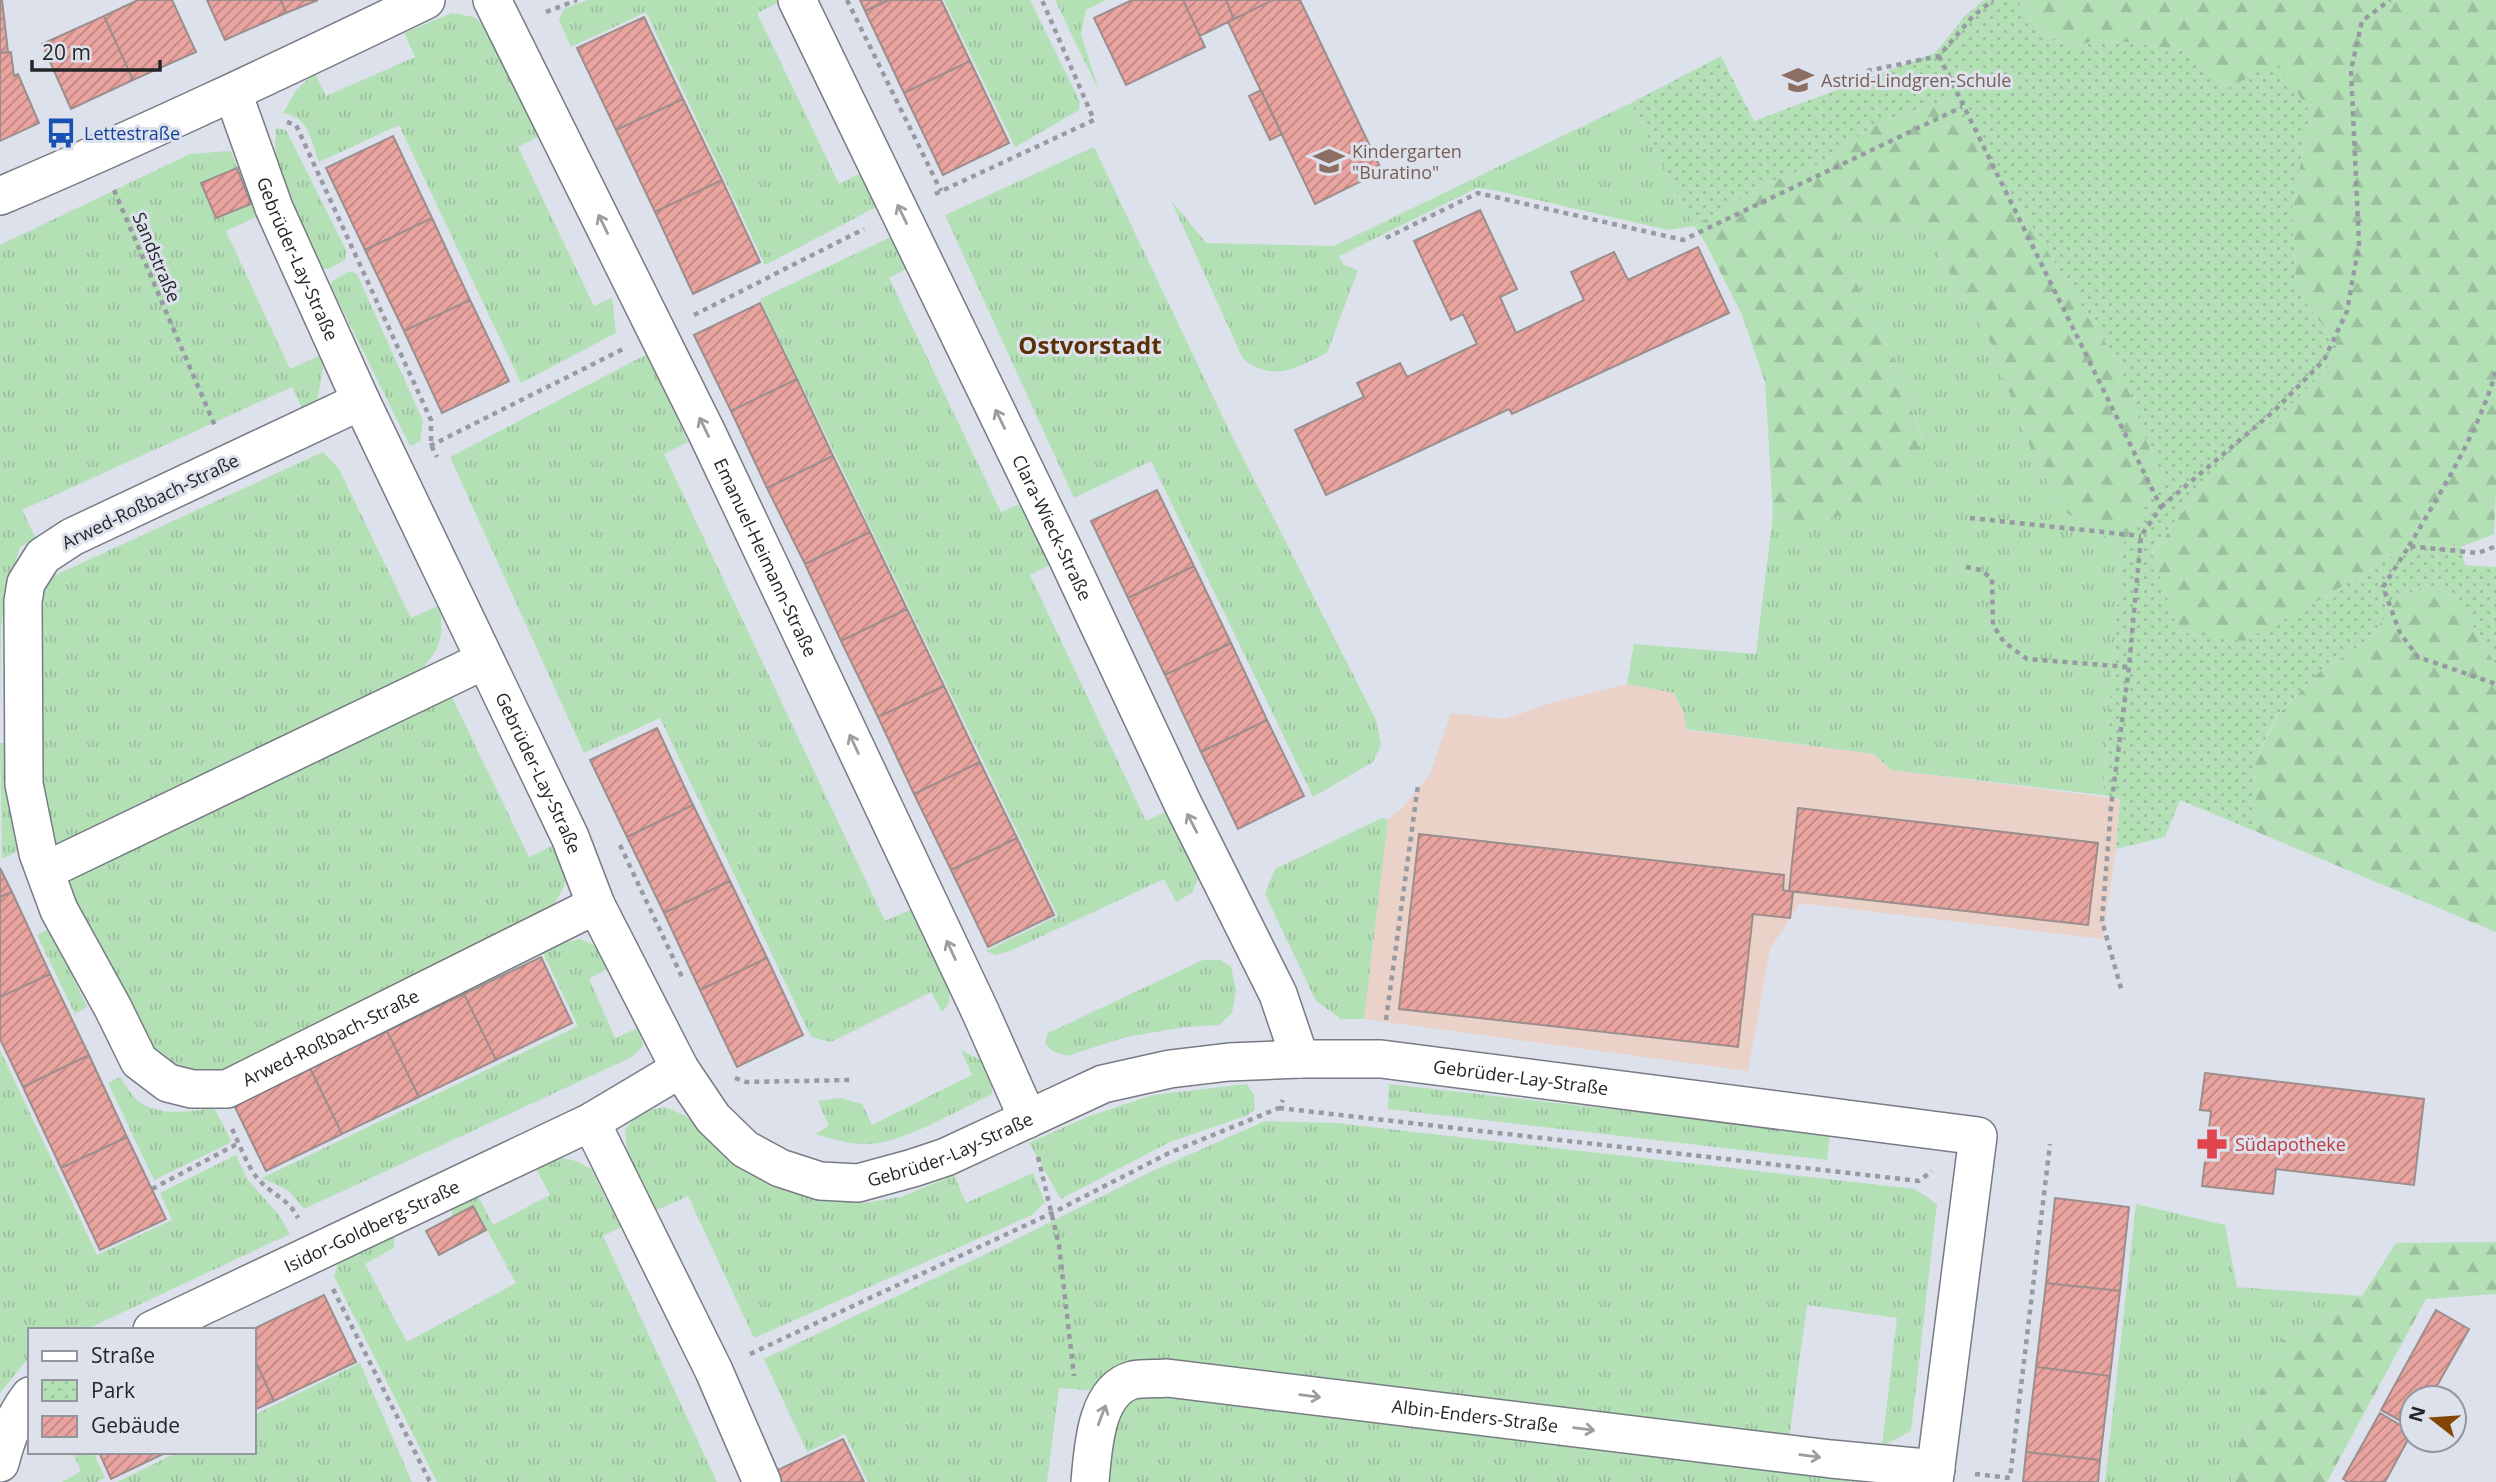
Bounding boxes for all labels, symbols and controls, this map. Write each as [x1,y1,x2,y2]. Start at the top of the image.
scale bar [32,28,159,72]
text: 20 m [42,38,91,66]
school or university icon: Astrid-Lindgren-Schule [1781,63,1815,97]
place label: Astrid-Lindgren-Schule [1821,68,2011,92]
bus stop icon: Lettestraße [44,116,78,150]
place label: Lettestraße [84,121,180,145]
place label: Kindergarten "Buratino" [1352,139,1462,184]
school or university icon: Kindergarten "Buratino" [1312,144,1346,178]
street label: Gebrüder-Lay-Straße [252,174,344,344]
one-way arrow [894,204,908,225]
street label: Sandstraße [127,208,187,306]
one-way arrow [595,214,609,235]
district label: Ostvorstadt [1018,328,1162,361]
one-way arrow [992,409,1006,430]
one-way arrow [697,417,711,438]
street label: Arwed-Roßbach-Straße [57,448,243,554]
street label: Clara-Wieck-Straße [1007,450,1098,604]
street label: Emanuel-Heimann-Straße [709,454,823,661]
street label: Gebrüder-Lay-Straße [490,688,587,857]
one-way arrow [846,734,860,755]
one-way arrow [1185,813,1199,834]
one-way arrow [944,939,957,961]
street label: Arwed-Roßbach-Straße [238,983,423,1092]
street label: Gebrüder-Lay-Straße [1432,1054,1610,1100]
street label: Gebrüder-Lay-Straße [864,1106,1037,1192]
pharmacy icon: Südapotheke [2195,1127,2229,1161]
place label: Südapotheke [2235,1132,2346,1156]
street label: Isidor-Goldberg-Straße [280,1174,463,1278]
legend [28,1328,256,1454]
text: Straße [91,1341,155,1369]
text: Park [91,1376,135,1404]
north arrow [2398,1384,2468,1454]
one-way arrow [1298,1389,1321,1402]
street label: Albin-Enders-Straße [1391,1394,1560,1438]
text: N [2402,1403,2431,1425]
one-way arrow [1097,1405,1109,1427]
text: Gebäude [91,1411,180,1439]
one-way arrow [1572,1422,1595,1435]
one-way arrow [1798,1450,1821,1463]

